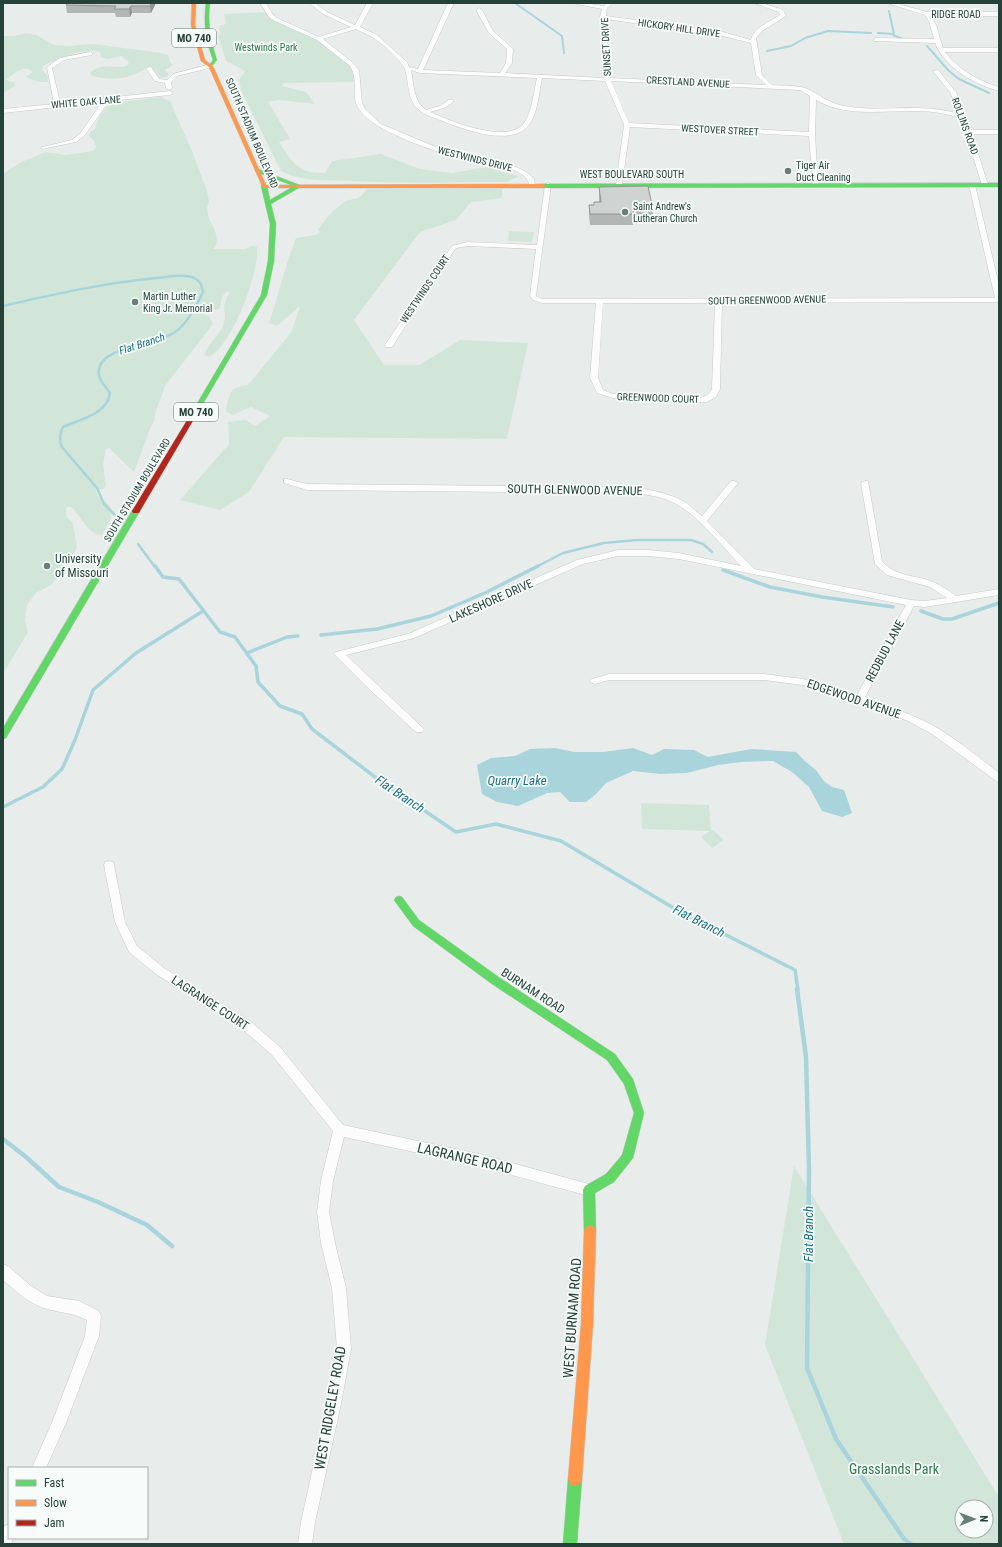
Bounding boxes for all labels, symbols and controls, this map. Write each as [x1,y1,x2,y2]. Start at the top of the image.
street label: RIDGE ROAD [931,9,981,20]
street label: SUNSET DRIVE [599,17,613,77]
street label: HICKORY HILL DRIVE [637,17,721,39]
road number: MO 740 [172,29,216,47]
park label: Westwinds Park [235,42,298,53]
street label: CRESTLAND AVENUE [646,74,730,90]
street label: SOUTH STADIUM BOULEVARD [224,76,280,190]
street label: WHITE OAK LANE [51,93,121,111]
street label: ROLLINS ROAD [950,96,980,156]
street label: WESTOVER STREET [681,122,759,138]
street label: WESTWINDS DRIVE [436,144,514,174]
place label: Tiger Air Duct Cleaning [796,160,851,183]
marker: Tiger Air Duct Cleaning [783,166,793,176]
street label: WEST BOULEVARD SOUTH [580,169,684,180]
place label: Saint Andrew's Lutheran Church [633,201,698,224]
marker: Saint Andrew's Lutheran Church [620,207,630,217]
street label: WESTWINDS COURT [398,253,452,325]
place label: Martin Luther King Jr. Memorial [143,291,212,314]
street label: SOUTH GREENWOOD AVENUE [708,293,826,307]
marker: Martin Luther King Jr. Memorial [130,297,140,307]
water label: Flat Branch [117,330,167,358]
street label: GREENWOOD COURT [617,391,699,405]
road number: MO 740 [174,403,218,421]
street label: SOUTH STADIUM BOULEVARD [102,436,172,544]
street label: SOUTH GLENWOOD AVENUE [507,482,643,498]
place label: University of Missouri [55,552,109,580]
marker: University of Missouri [42,561,52,571]
street label: LAKESHORE DRIVE [447,576,535,626]
street label: REDBUD LANE [863,618,907,684]
street label: EDGEWOOD AVENUE [805,676,903,722]
water label: Flat Branch [372,772,428,816]
water label: Quarry Lake [487,773,547,788]
water label: Flat Branch [671,902,727,940]
street label: BURNAM ROAD [499,965,568,1017]
street label: LAGRANGE COURT [169,973,251,1033]
street label: LAGRANGE ROAD [416,1139,514,1177]
water label: Flat Branch [801,1206,816,1262]
street label: WEST BURNAM ROAD [560,1257,584,1379]
street label: WEST RIDGELEY ROAD [311,1345,349,1471]
park label: Grasslands Park [849,1461,940,1477]
legend [8,1467,148,1539]
text: Fast [44,1476,65,1490]
text: Slow [44,1496,67,1510]
north arrow [954,1499,994,1539]
text: N [977,1515,990,1523]
text: Jam [44,1516,65,1530]

